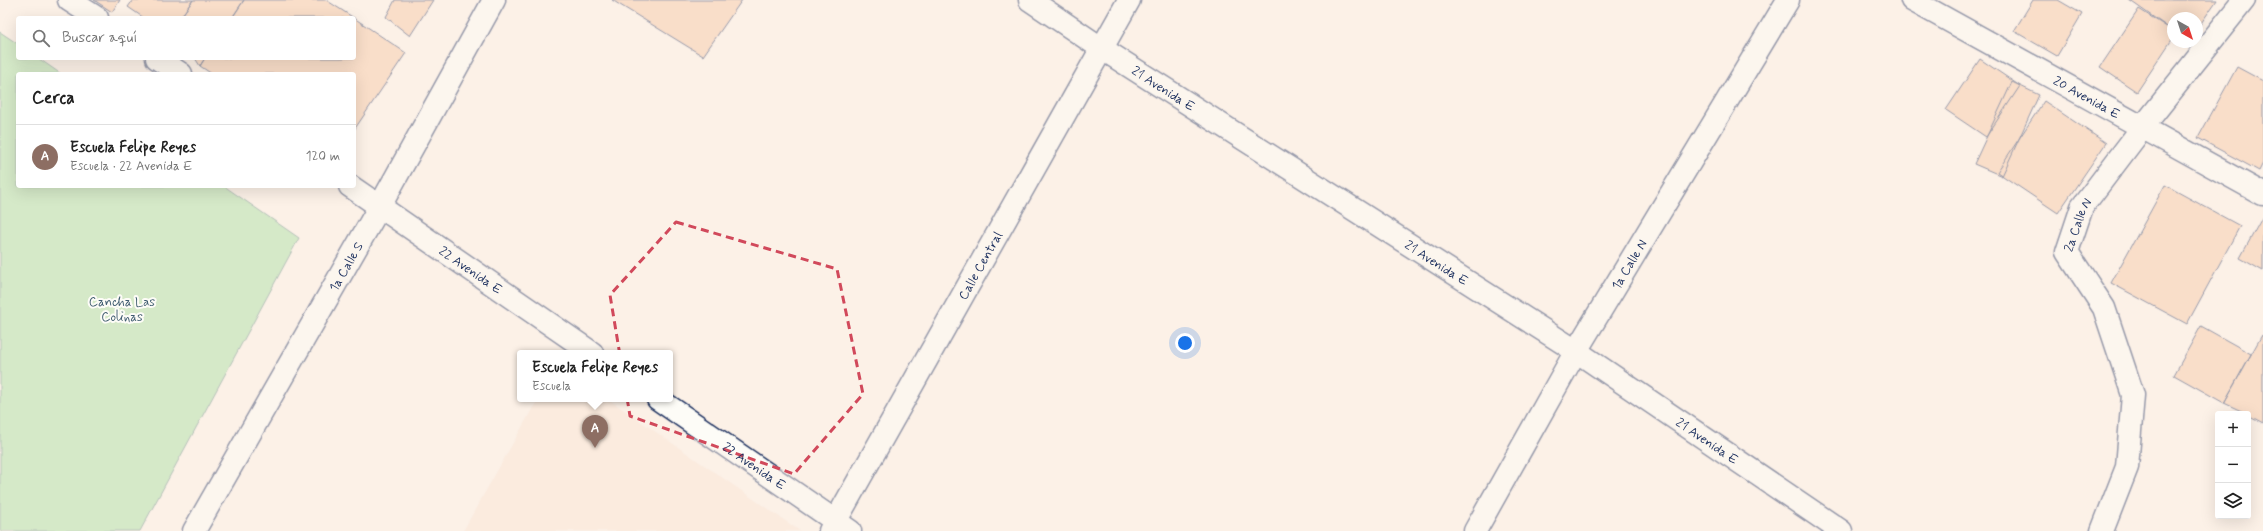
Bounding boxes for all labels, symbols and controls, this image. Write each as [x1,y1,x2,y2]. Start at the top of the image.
north arrow [2167,12,2203,48]
search box [16,16,356,60]
icon: search [30,27,52,49]
text: Buscar aquí [62,28,137,48]
street label: 21 Avenida E [1128,63,1198,116]
street label: 20 Avenida E [2050,73,2123,123]
text: Cerca [32,87,75,109]
text: Escuela Felipe Reyes [70,138,196,158]
text: A [41,148,49,165]
text: 120 m [306,148,340,165]
text: Escuela · 22 Avenida E [70,158,192,175]
street label: 2a Calle N [2061,195,2096,254]
street label: Calle Central [955,229,1007,303]
street label: 21 Avenida E [1401,237,1471,290]
street label: 1a Calle N [1608,237,1651,293]
street label: 1a Calle S [326,239,368,295]
street label: 22 Avenida E [435,243,505,299]
park label: Cancha Las Colinas [89,294,155,326]
your location [1175,333,1195,353]
popup [517,350,673,402]
text: Escuela Felipe Reyes [532,358,658,378]
text: Escuela [532,378,571,395]
map controls [2215,411,2251,519]
button: + [2215,411,2251,447]
street label: 21 Avenida E [1672,414,1741,469]
pin: A [582,415,608,448]
street label: 22 Avenida E [719,439,789,494]
button: − [2215,447,2251,483]
button: layers [2215,483,2251,519]

